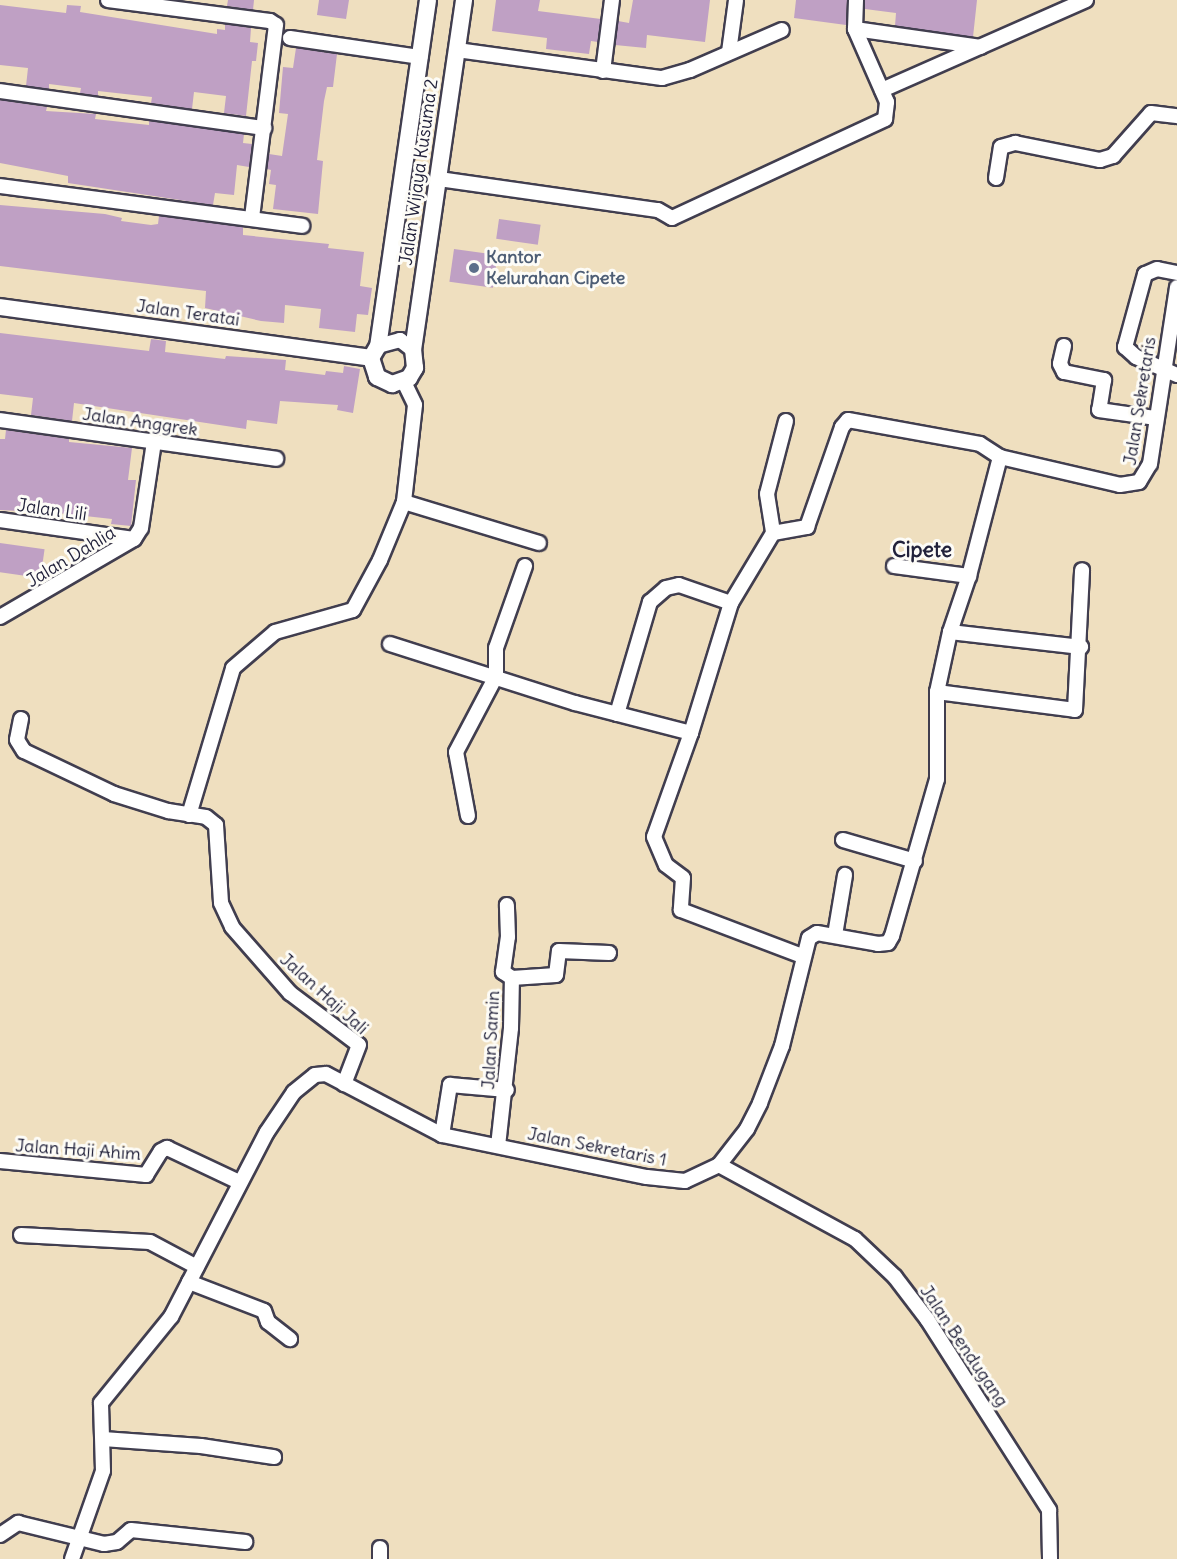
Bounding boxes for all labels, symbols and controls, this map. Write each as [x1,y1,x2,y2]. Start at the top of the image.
street label: Jalan Wijaya Kusuma 2 [395,77,443,267]
place label: Kantor Kelurahan Cipete [486,247,625,290]
marker: Kantor Kelurahan Cipete [467,261,481,275]
street label: Jalan Teratai [135,295,241,331]
street label: Jalan Sekretaris [1119,335,1161,467]
street label: Jalan Anggrek [81,403,199,441]
street label: Jalan Lili [16,494,88,526]
street label: Jalan Dahlia [23,522,119,592]
district label: Cipete [892,537,952,563]
street label: Jalan Haji Jali [275,949,373,1039]
street label: Jalan Samin [478,990,504,1090]
street label: Jalan Sekretaris 1 [526,1123,668,1171]
street label: Jalan Haji Ahim [15,1135,141,1165]
street label: Jalan Bendugang [915,1281,1013,1411]

